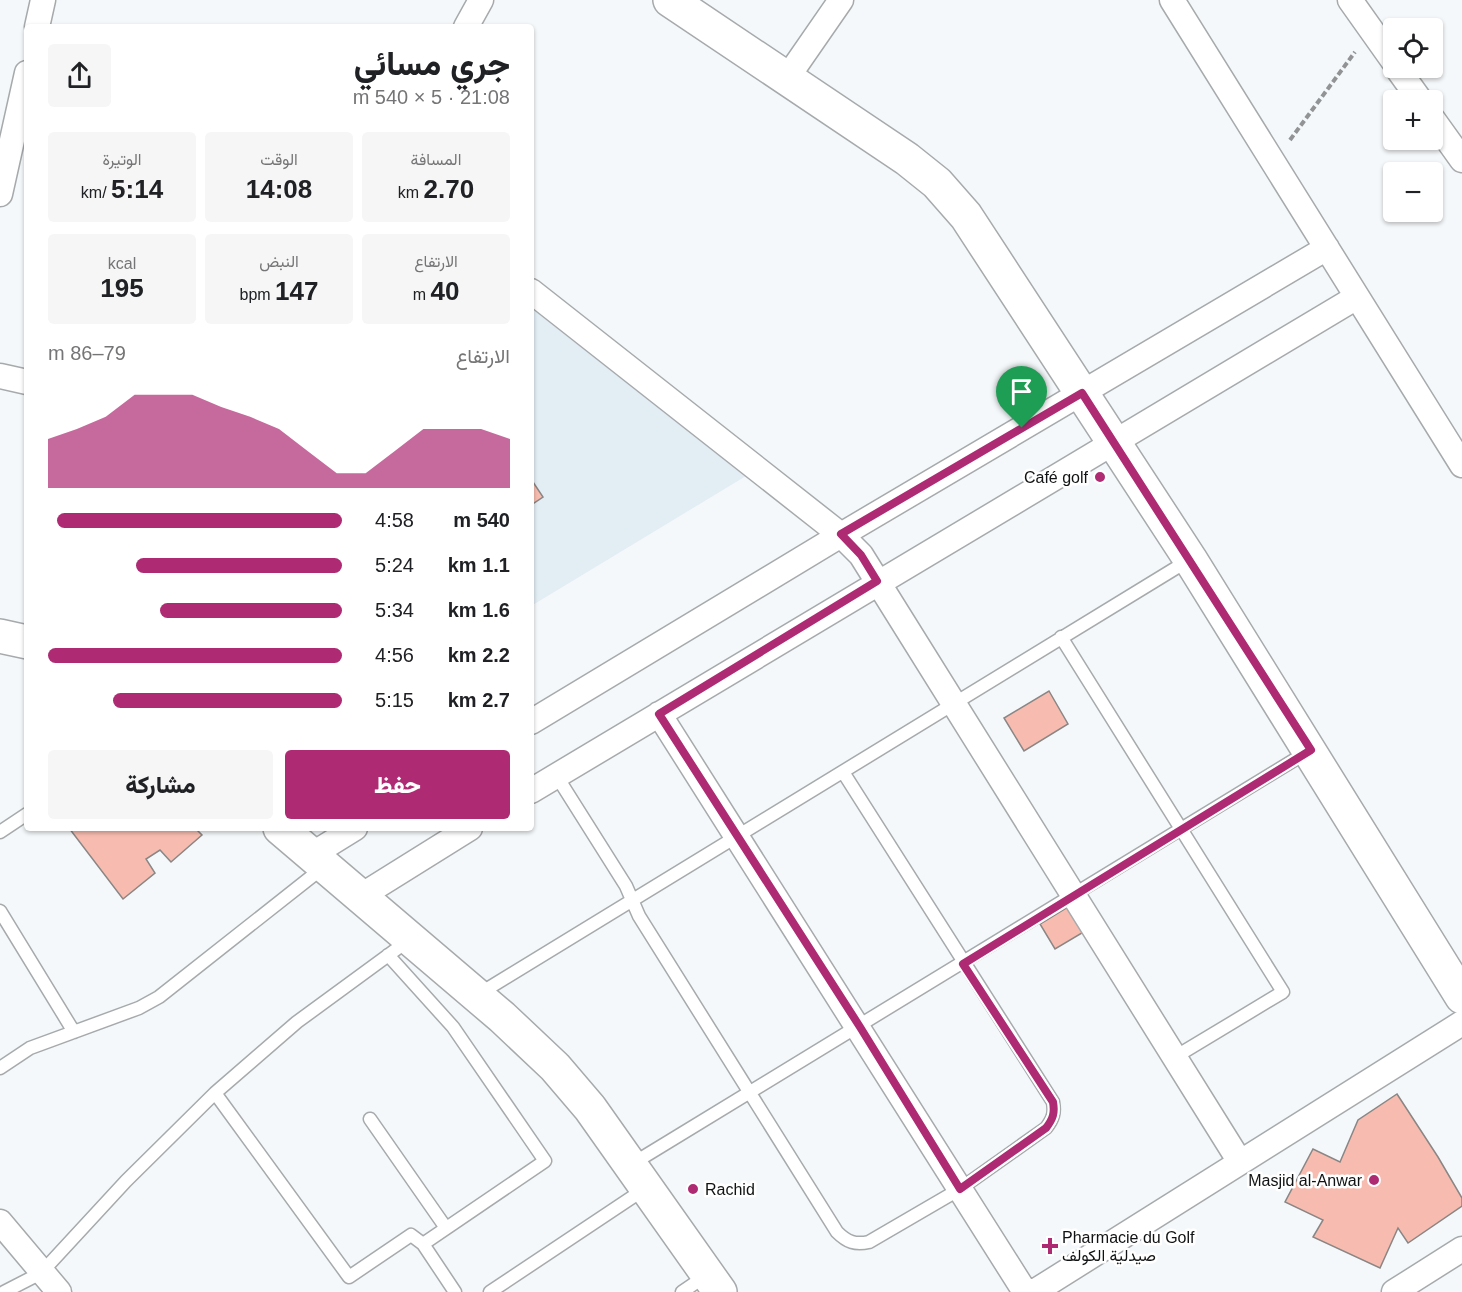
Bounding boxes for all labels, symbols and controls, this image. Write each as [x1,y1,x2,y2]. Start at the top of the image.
map controls [1383,18,1443,222]
button: locate [1383,18,1443,78]
button: share [48,44,111,107]
text: جري مسائي [354,45,510,82]
text: 21:08 · 5 × 540 m [353,86,510,108]
button: + [1383,90,1443,150]
text: الوتيرة [102,151,142,168]
text: الوقت [260,151,298,168]
text: المسافة [411,151,461,168]
button: − [1383,162,1443,222]
text: 5:14 [111,174,163,204]
text: 14:08 [246,174,312,204]
text: 2.70 [424,174,474,204]
text: /km [81,184,111,201]
text: km [398,184,424,201]
text: النبض [259,253,299,270]
text: الارتفاع [414,253,458,270]
text: kcal [108,255,136,272]
text: 195 [100,273,144,303]
text: 147 [275,276,318,306]
text: 40 [430,276,459,306]
text: bpm [240,286,275,303]
text: m [413,286,430,303]
text: 79–86 m [48,342,126,364]
text: الارتفاع [456,345,510,367]
pin [996,366,1047,428]
icon: arrive [1005,375,1038,408]
place label: Café golf [1024,469,1089,486]
marker: Café golf [1093,470,1107,484]
text: 4:58 [375,509,414,531]
text: 540 m [453,509,510,531]
text: 5:24 [375,554,414,576]
text: 1.1 km [448,554,510,576]
text: 5:34 [375,599,414,621]
text: 1.6 km [448,599,510,621]
text: 4:56 [375,644,414,666]
text: 2.2 km [448,644,510,666]
text: 5:15 [375,689,414,711]
text: 2.7 km [448,689,510,711]
button: مشاركة [48,750,273,819]
button: حفظ [285,750,510,819]
place label: Masjid al-Anwar [1248,1172,1363,1189]
marker: Masjid al-Anwar [1367,1173,1381,1187]
place label: Rachid [705,1181,755,1198]
marker: Rachid [686,1182,700,1196]
place label: Pharmacie du Golf صيدلية الكولف [1062,1229,1195,1266]
marker: Pharmacie du Golf صيدلية الكولف [1043,1239,1057,1253]

